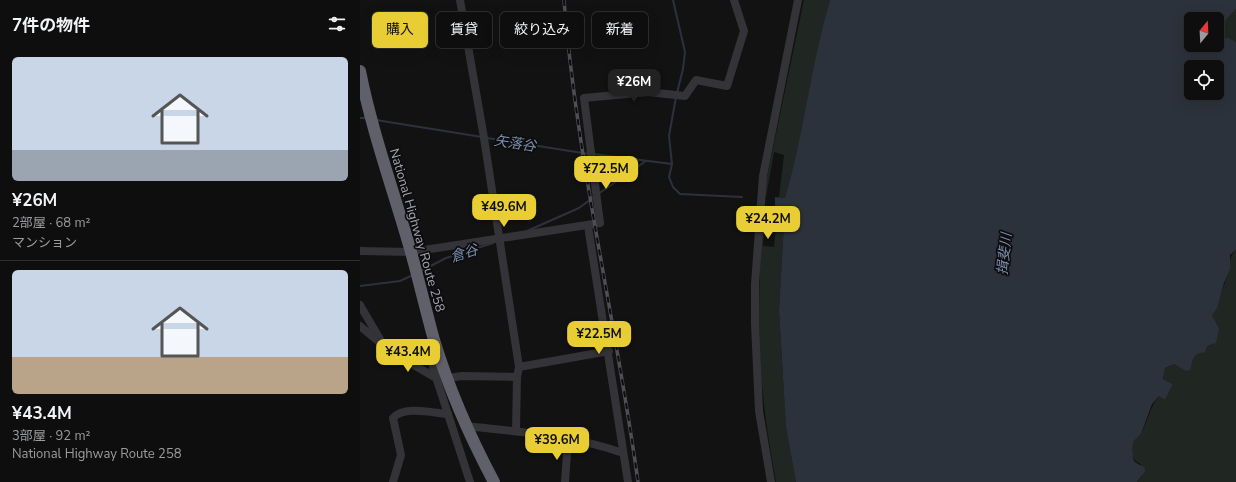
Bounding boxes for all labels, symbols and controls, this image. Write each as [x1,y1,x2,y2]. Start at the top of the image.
chip: 購入 [372,12,428,48]
chip: 賃貸 [436,12,492,48]
chip: 絞り込み [500,12,584,48]
chip: 新着 [592,12,648,48]
north arrow [1184,12,1224,52]
map controls [1184,12,1224,100]
icon: filters [326,13,348,35]
text: 7件の物件 [12,14,90,37]
button: locate [1184,60,1224,100]
pin: ¥26M [610,69,658,103]
text: ¥26M [617,73,651,91]
icon: home [144,83,216,155]
water label: 矢落谷 [493,131,538,156]
street label: National Highway Route 258 [385,146,449,314]
pin: ¥72.5M [573,156,639,190]
text: ¥72.5M [583,160,629,178]
text: ¥26M [12,189,57,212]
pin: ¥49.6M [471,194,537,228]
text: ¥49.6M [481,198,527,216]
pin: ¥24.2M [735,206,801,240]
text: ¥24.2M [745,210,791,228]
text: 2部屋 · 68 m² [12,214,90,232]
water label: 揖斐川 [993,230,1016,276]
text: マンション [12,234,77,252]
water label: 倉谷 [448,240,481,267]
icon: home [144,296,216,368]
pin: ¥22.5M [566,321,632,355]
text: ¥22.5M [576,325,622,343]
pin: ¥43.4M [375,339,441,373]
text: ¥43.4M [385,343,431,361]
text: ¥43.4M [12,402,72,425]
text: 3部屋 · 92 m² [12,427,90,445]
pin: ¥39.6M [524,427,590,461]
text: ¥39.6M [534,431,580,449]
text: National Highway Route 258 [12,445,181,463]

